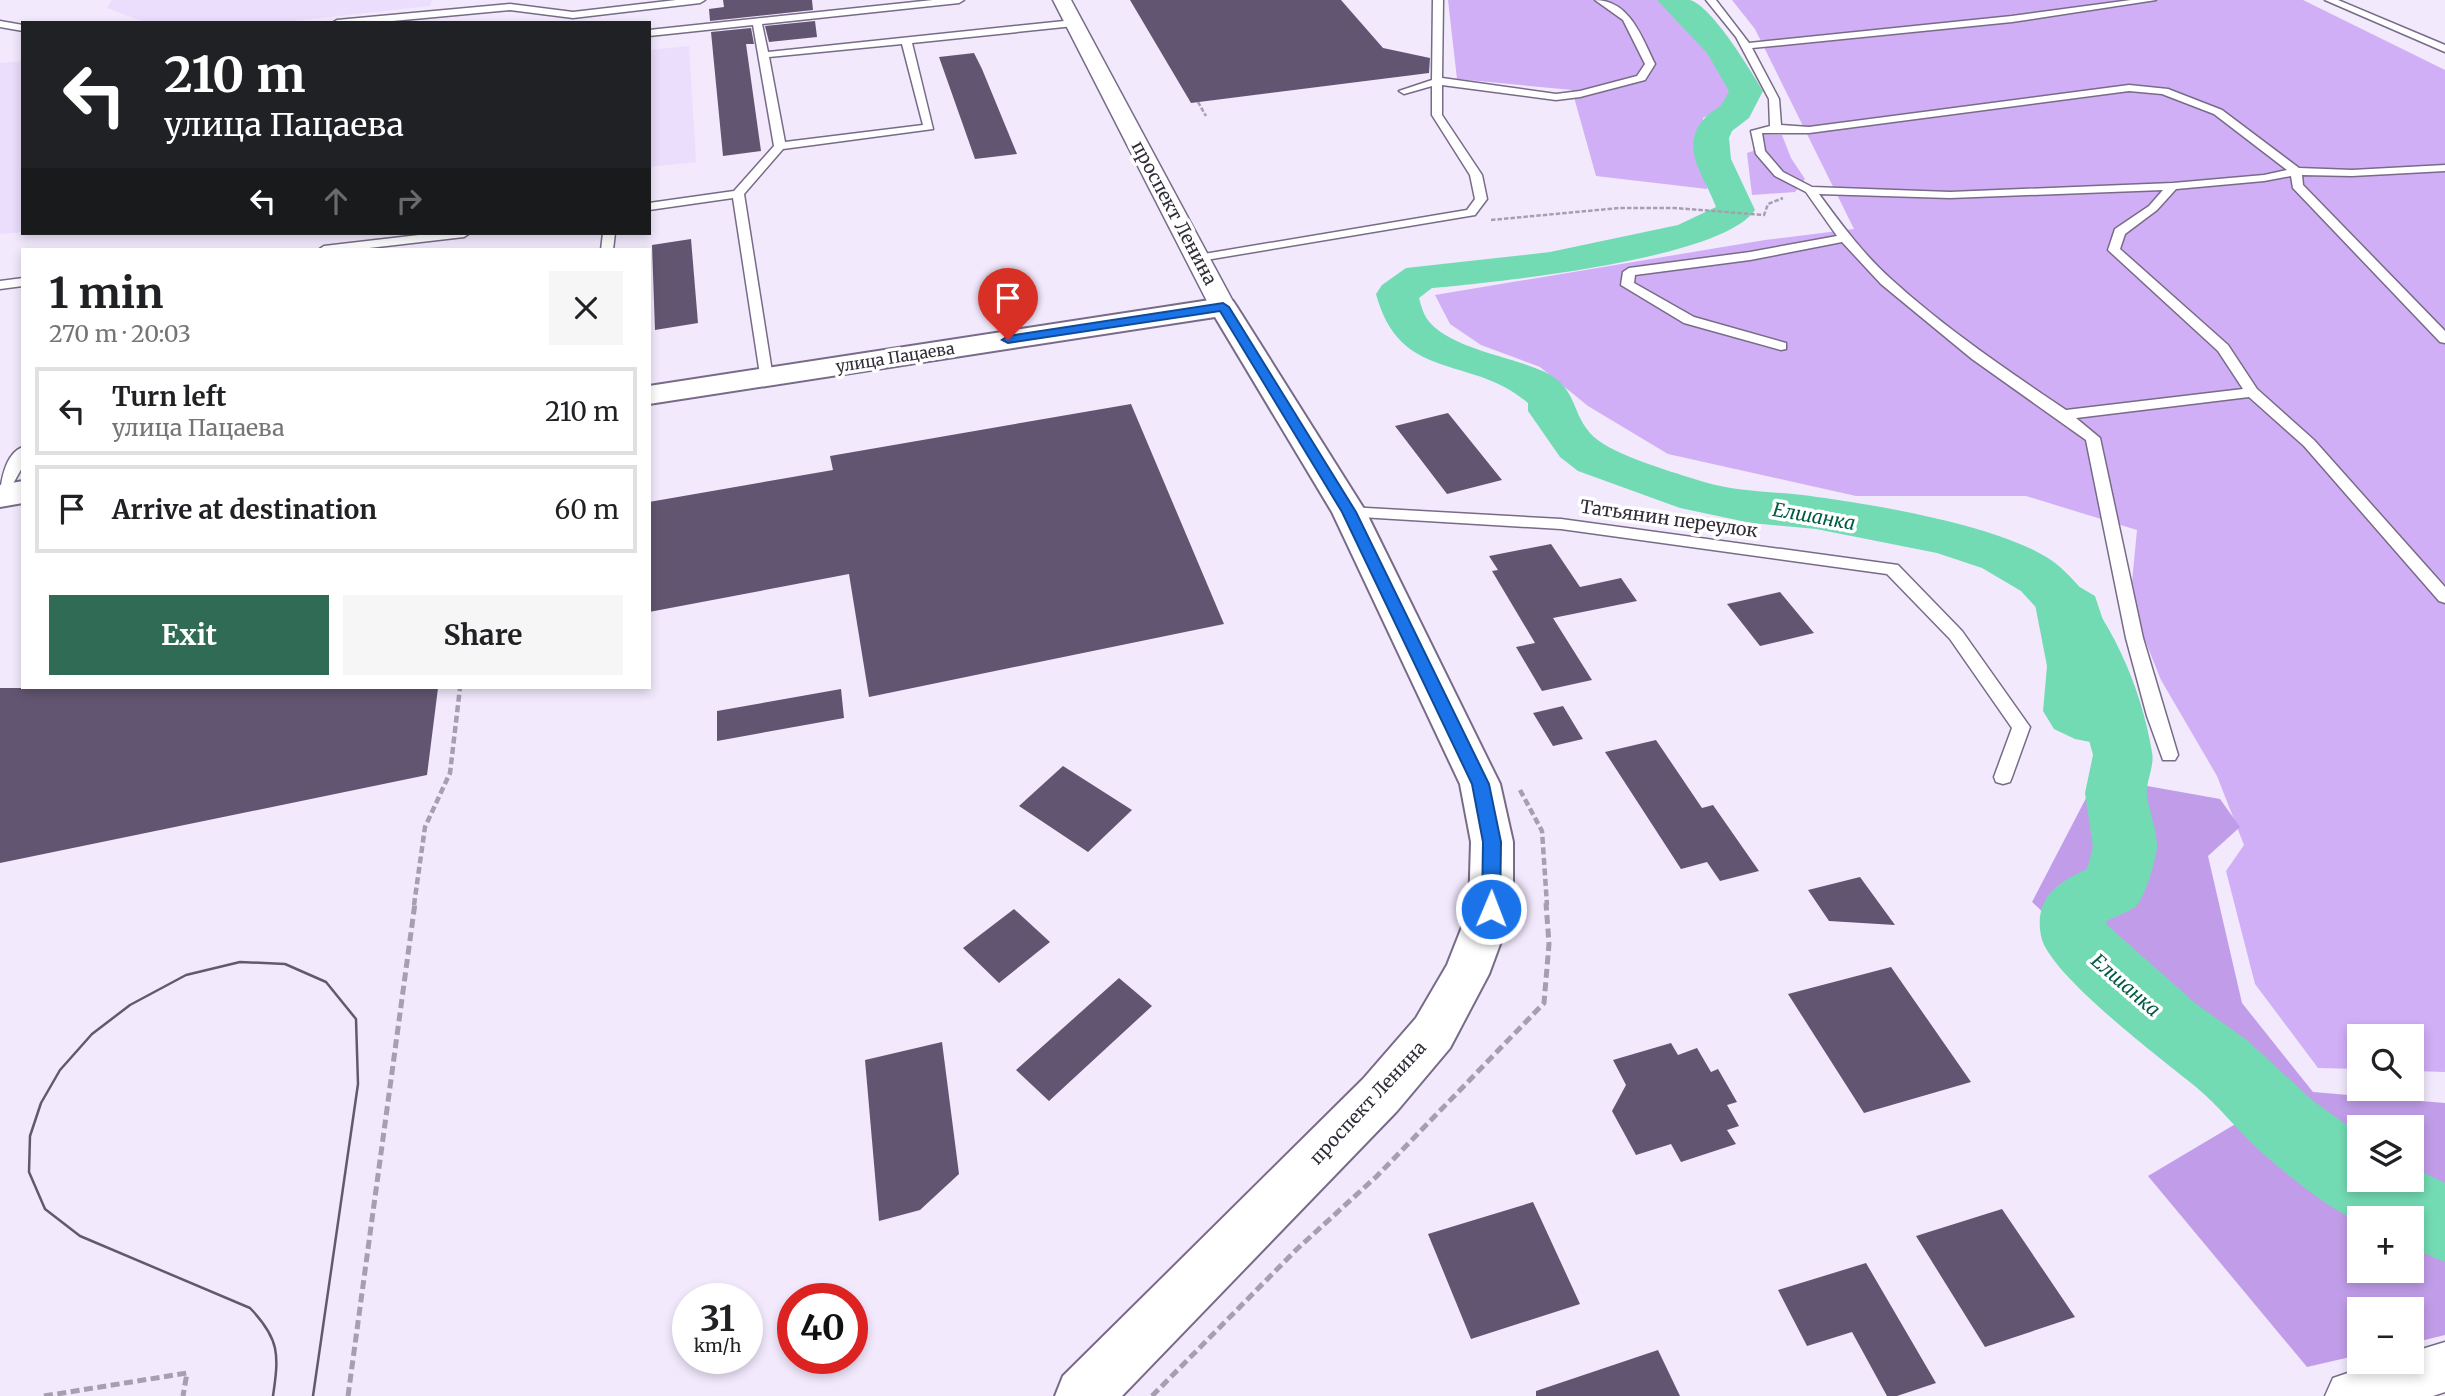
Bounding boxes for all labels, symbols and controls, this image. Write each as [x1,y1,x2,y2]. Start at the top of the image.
text: 210 m [164,44,305,105]
icon: left [49,49,140,140]
text: улица Пацаева [164,105,404,145]
street label: проспект Ленина [1127,137,1222,289]
icon: left [244,182,282,220]
icon: ahead [317,182,355,220]
icon: right [390,182,428,220]
text: 1 min [49,267,163,319]
pin [978,268,1038,340]
button: close [549,271,623,345]
icon: arrive [989,279,1027,317]
text: 270 m · 20:03 [49,319,191,348]
street label: улица Пацаева [834,338,956,376]
text: Turn left [112,380,226,413]
icon: left [53,392,91,430]
text: 210 m [545,395,619,428]
text: улица Пацаева [112,413,285,442]
icon: arrive [53,490,91,528]
text: Arrive at destination [112,493,377,526]
text: 60 m [555,493,619,526]
street label: Татьянин переулок [1579,495,1760,542]
water label: Елшанка [1771,497,1857,535]
button: Exit [49,595,329,675]
button: Share [343,595,623,675]
position arrow [1454,872,1528,946]
water label: Елшанка [2087,949,2165,1022]
map controls [2347,1024,2424,1374]
button: search [2347,1024,2424,1101]
street label: проспект Ленина [1305,1036,1431,1169]
button: layers [2347,1115,2424,1192]
button: + [2347,1206,2424,1283]
speed limit sign: 40 [777,1283,868,1374]
text: 31 [700,1297,735,1341]
button: − [2347,1297,2424,1374]
text: km/h [694,1334,741,1357]

